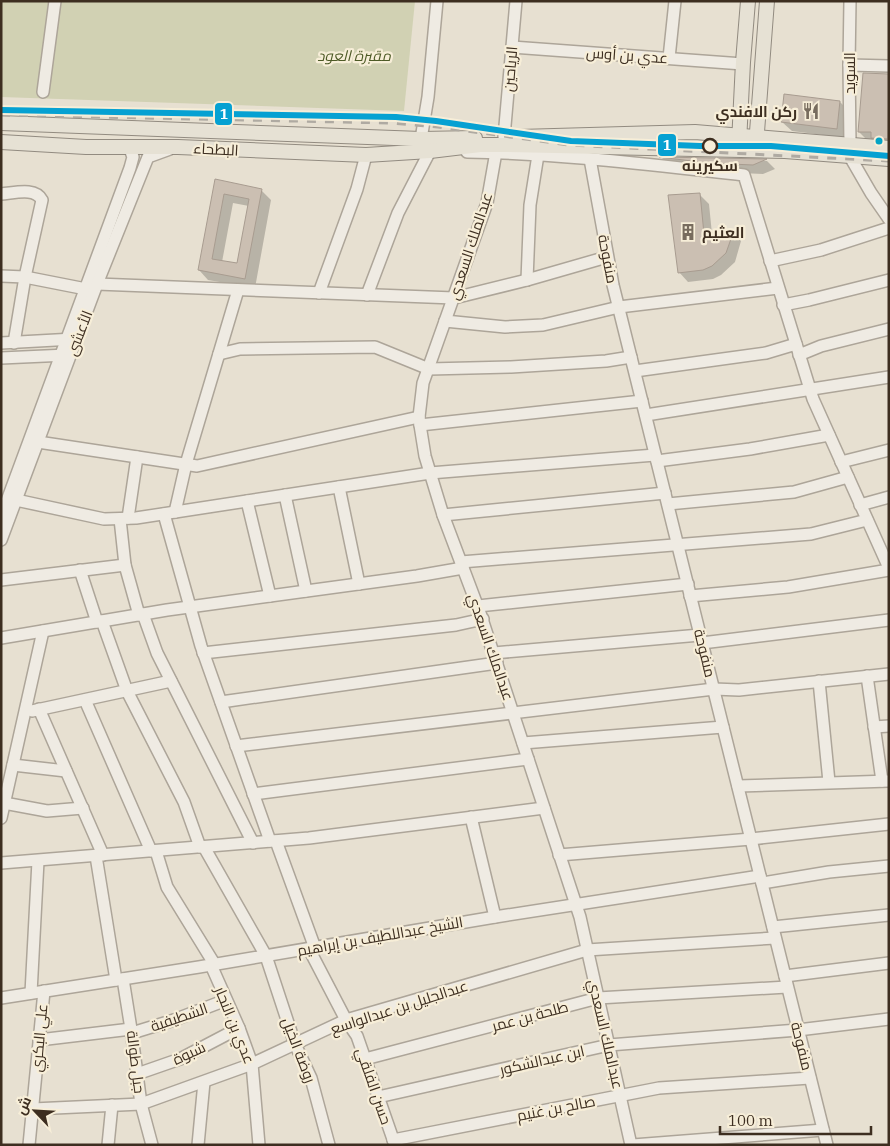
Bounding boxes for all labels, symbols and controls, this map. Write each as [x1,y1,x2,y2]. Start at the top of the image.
street label: عدي بن أوس [585,43,669,70]
park label: مقبرة العود [317,46,391,65]
street label: الرياحين [499,46,522,93]
street label: السويد [840,52,859,94]
restaurant icon: ركن الافندي [801,101,821,121]
line badge: 1 [214,102,233,126]
place label: ركن الافندي [716,102,797,124]
text: 1 [220,105,228,123]
line badge: 1 [657,133,677,157]
text: 1 [663,136,671,154]
unlabelled marker [874,136,884,146]
street label: البطحاء [193,138,239,160]
marker: سكيرينه [702,138,718,154]
place label: سكيرينه [682,156,738,175]
street label: عبدالملك السعدي [444,190,499,303]
building icon: العثيم [678,222,698,242]
place label: العثيم [702,223,745,243]
street label: منفوحة [594,233,622,285]
street label: الأعشى [62,308,97,359]
street label: عبدالملك السعدي [461,591,518,704]
street label: منفوحة [690,627,720,679]
street label: الشيخ عبداللطيف بن إبراهيم [296,912,465,962]
street label: عبدالجليل بن عبدالواسع [328,976,471,1040]
street label: عبدالملك السعدي [581,977,628,1091]
street label: عدي بن النجار [208,983,259,1068]
street label: طلحة بن عمر [489,997,571,1037]
street label: الشطيفية [148,998,210,1036]
street label: علي البكري [27,1003,54,1073]
street label: روضة الخيل [277,1015,320,1086]
street label: منفوحة [787,1020,817,1072]
street label: جبل طوالة [122,1029,149,1095]
street label: شبوة [169,1037,209,1069]
street label: ابن عبدالشكور [497,1041,587,1080]
street label: حسن الفلقي [349,1045,396,1128]
north arrow [10,1086,60,1136]
street label: صالح بن غنيم [515,1091,597,1127]
text: ش [11,1094,35,1117]
scale bar [720,1104,871,1136]
text: 100 m [728,1111,773,1130]

